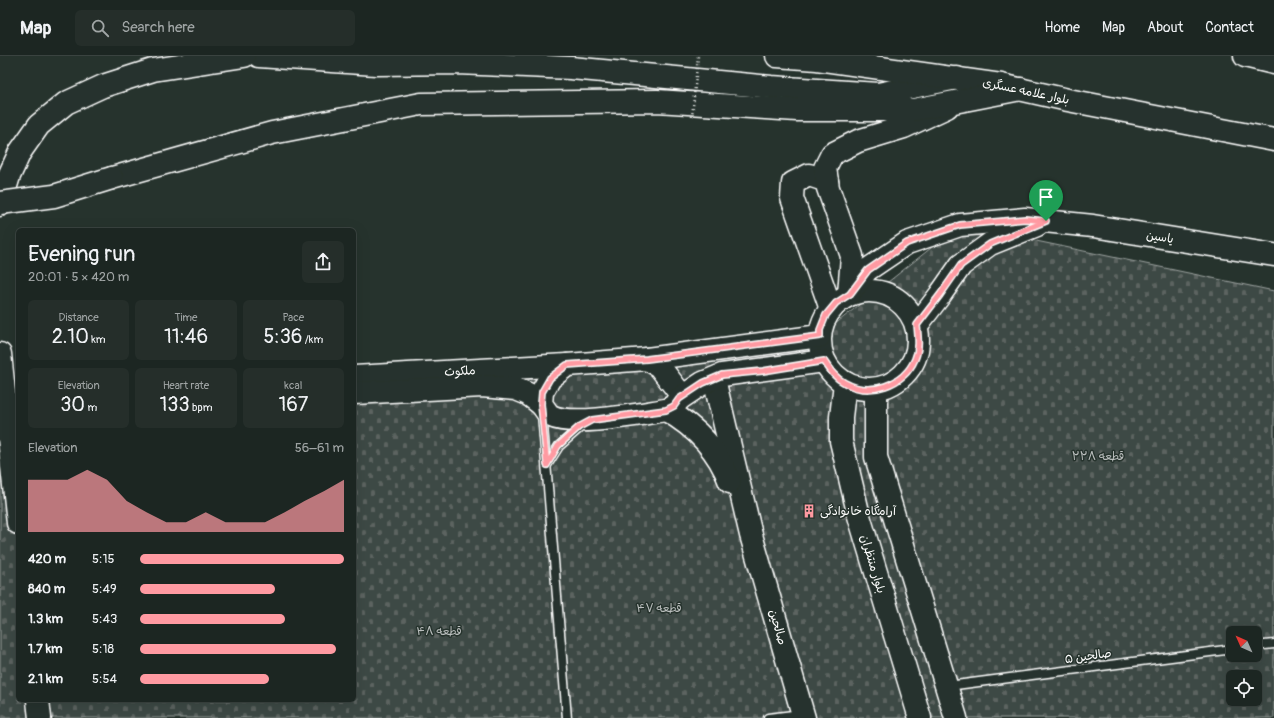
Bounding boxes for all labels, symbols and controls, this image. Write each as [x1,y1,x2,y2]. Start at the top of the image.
search box [75,10,355,46]
text: Map [20,16,51,40]
icon: search [89,17,111,39]
text: Search here [121,18,195,37]
text: Home [1045,19,1080,36]
text: Map [1102,19,1125,36]
text: About [1147,19,1183,36]
text: Contact [1205,19,1254,36]
street label: بلوار علامه عسگری [981,75,1071,108]
pin [1029,180,1063,221]
icon: arrive [1035,186,1057,208]
street label: یاسین [1145,228,1175,247]
text: Evening run [28,240,136,268]
button: share [302,241,344,283]
text: 20:01 · 5 × 420 m [28,269,129,285]
text: Distance [59,311,99,324]
text: Time [174,311,197,324]
text: Pace [282,311,304,324]
text: 2.10 [52,324,89,349]
text: 11:46 [164,324,208,349]
text: 5:36 [263,324,302,349]
text: km [89,333,106,346]
text: /km [302,333,323,346]
street label: ملکوت [444,363,476,380]
text: Elevation [58,379,100,392]
text: Heart rate [163,379,209,392]
text: kcal [284,379,302,392]
text: 30 [60,392,85,417]
text: 133 [160,392,190,417]
text: 167 [278,392,308,417]
text: m [85,401,97,414]
text: bpm [190,401,212,414]
text: Elevation [28,440,78,456]
text: 56–61 m [295,440,344,456]
park label: قطعه ۲۲۸ [1072,449,1124,464]
building icon: آرامگاه خانوادگی [801,503,817,519]
place label: آرامگاه خانوادگی [820,504,897,519]
street label: بلوار منتظران [857,533,889,595]
text: 420 m [28,551,66,567]
text: 5:15 [92,551,115,567]
text: 840 m [28,581,65,597]
text: 5:49 [92,581,117,597]
park label: قطعه ۴۷ [636,601,682,616]
street label: صالحین [765,608,790,647]
text: 1.3 km [28,611,63,627]
text: 5:43 [92,611,117,627]
park label: قطعه ۴۸ [416,624,462,639]
north arrow [1226,626,1262,662]
map controls [1226,626,1262,706]
text: 1.7 km [28,641,63,657]
text: 5:18 [92,641,114,657]
street label: صالحین ۵ [1064,646,1113,667]
button: locate [1226,670,1262,706]
text: 2.1 km [28,671,63,687]
text: 5:54 [92,671,117,687]

